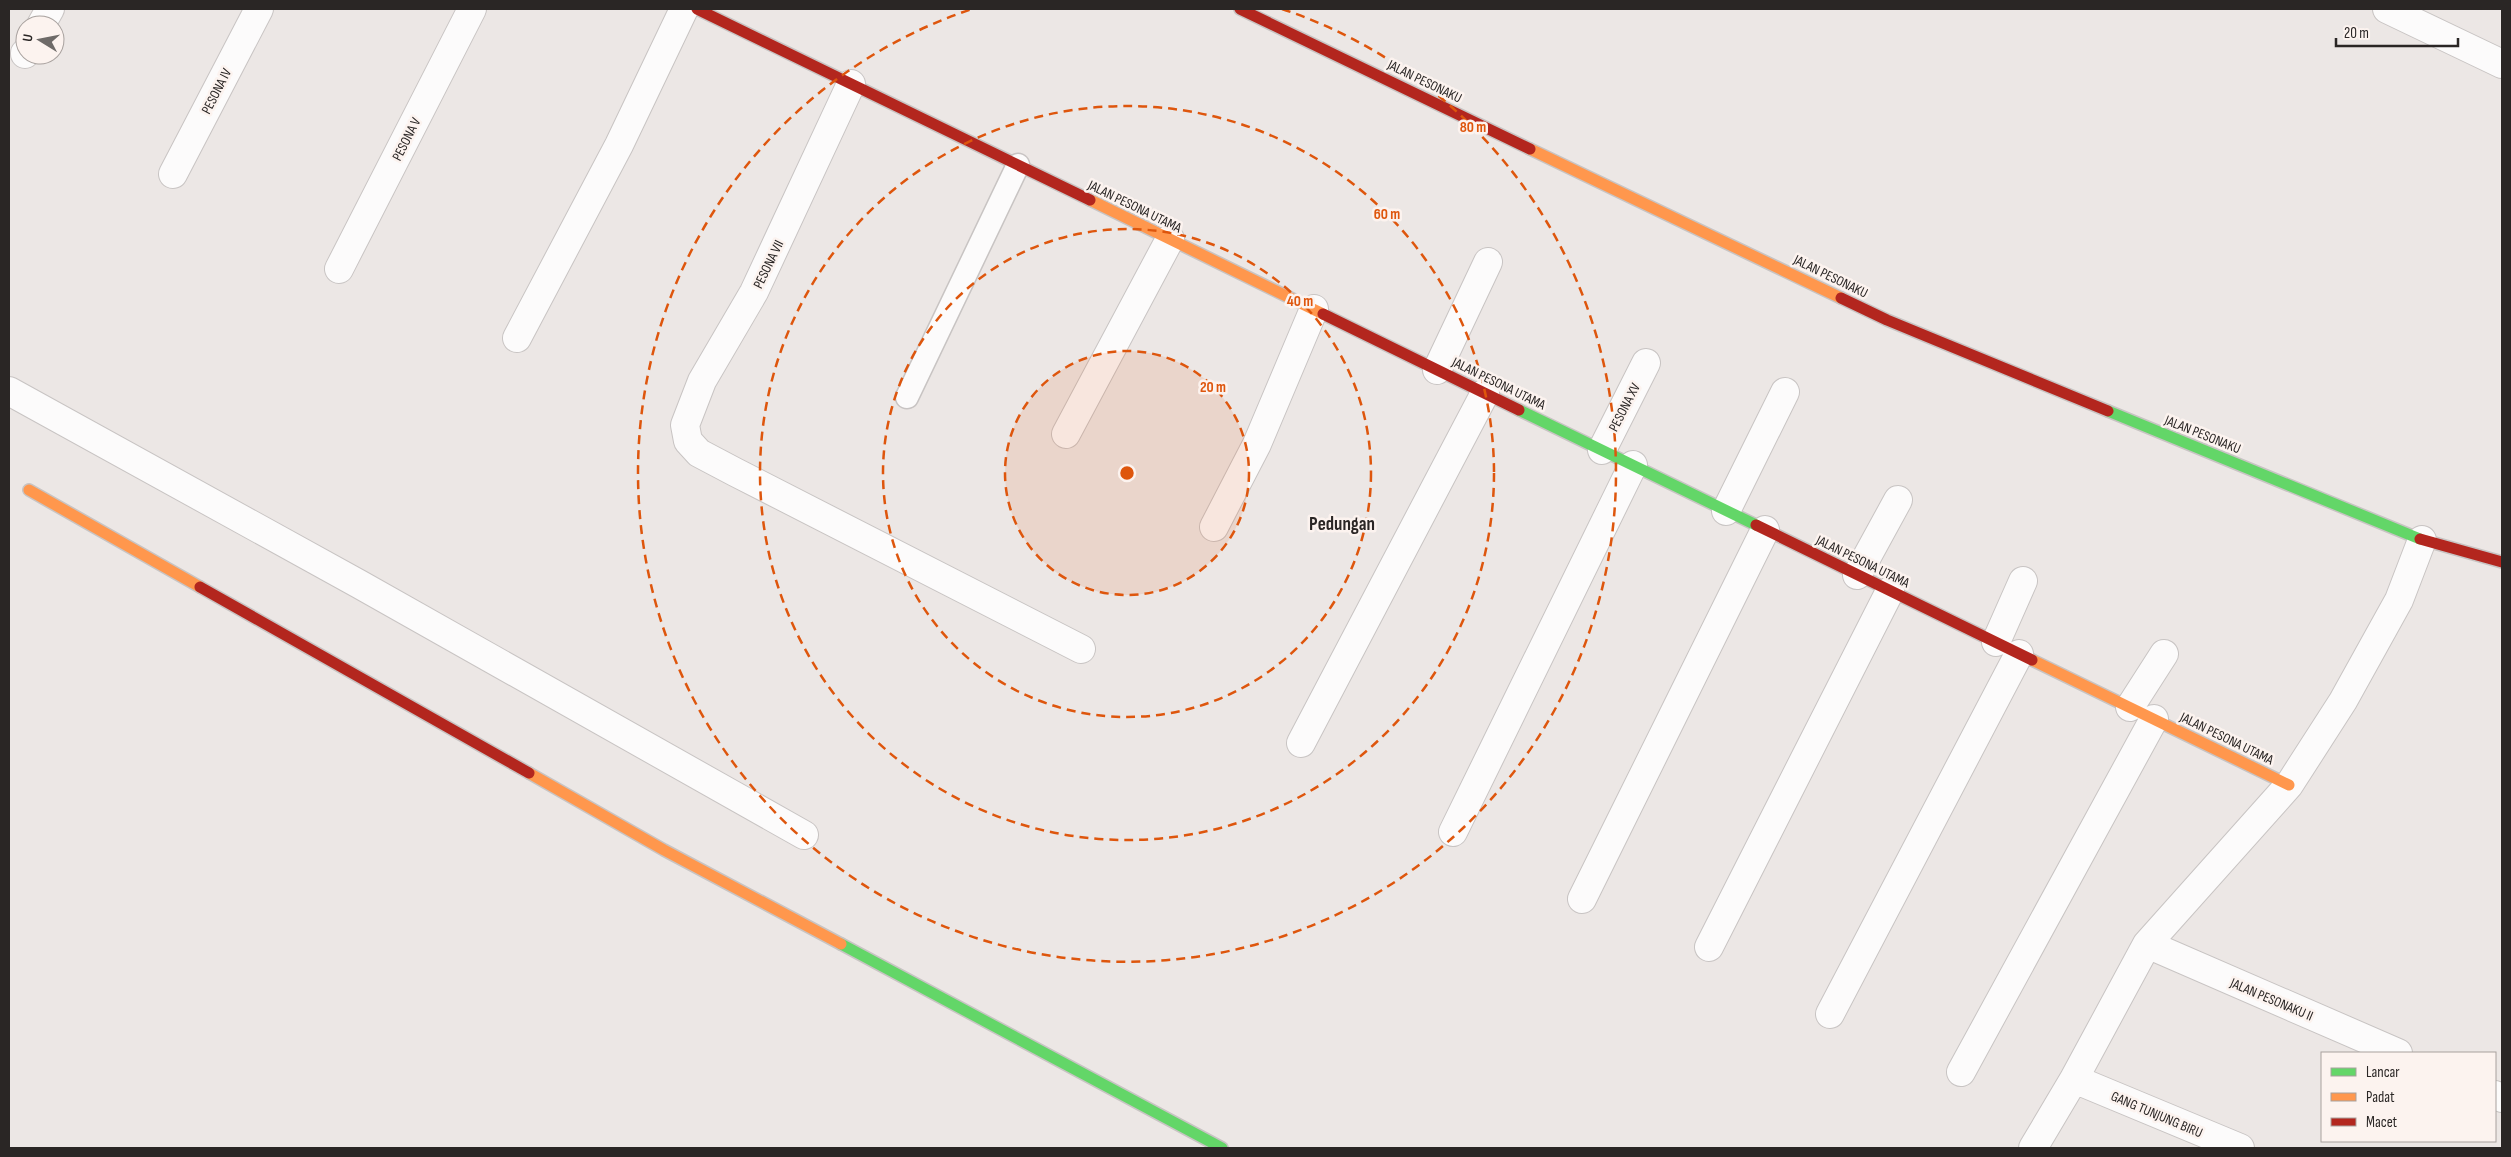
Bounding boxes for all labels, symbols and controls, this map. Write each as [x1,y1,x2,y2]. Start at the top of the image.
north arrow [15,15,65,65]
scale bar [2336,15,2458,47]
text: 20 m [2344,24,2369,43]
text: U [19,33,37,43]
street label: JALAN PESONAKU [1384,56,1465,107]
street label: PESONA IV [198,65,235,117]
street label: PESONA V [388,114,425,164]
text: 80 m [1460,118,1486,137]
street label: JALAN PESONA UTAMA [1084,176,1185,237]
text: 60 m [1374,205,1400,224]
street label: PESONA VII [749,237,787,291]
street label: JALAN PESONAKU [1790,251,1871,302]
text: 40 m [1287,292,1313,311]
street label: JALAN PESONA UTAMA [1448,353,1549,414]
text: 20 m [1200,378,1226,397]
street label: PESONA XV [1605,379,1644,434]
street label: JALAN PESONAKU [2161,411,2243,457]
centre of rings [1118,464,1136,482]
district label: Pedungan [1309,513,1375,536]
street label: JALAN PESONA UTAMA [1812,531,1913,592]
street label: JALAN PESONA UTAMA [2176,708,2277,769]
street label: JALAN PESONAKU II [2227,974,2316,1025]
legend [2321,1052,2496,1142]
text: Lancar [2366,1063,2400,1082]
street label: GANG TUNJUNG BIRU [2109,1088,2205,1141]
text: Padat [2366,1088,2395,1107]
text: Macet [2366,1113,2398,1132]

